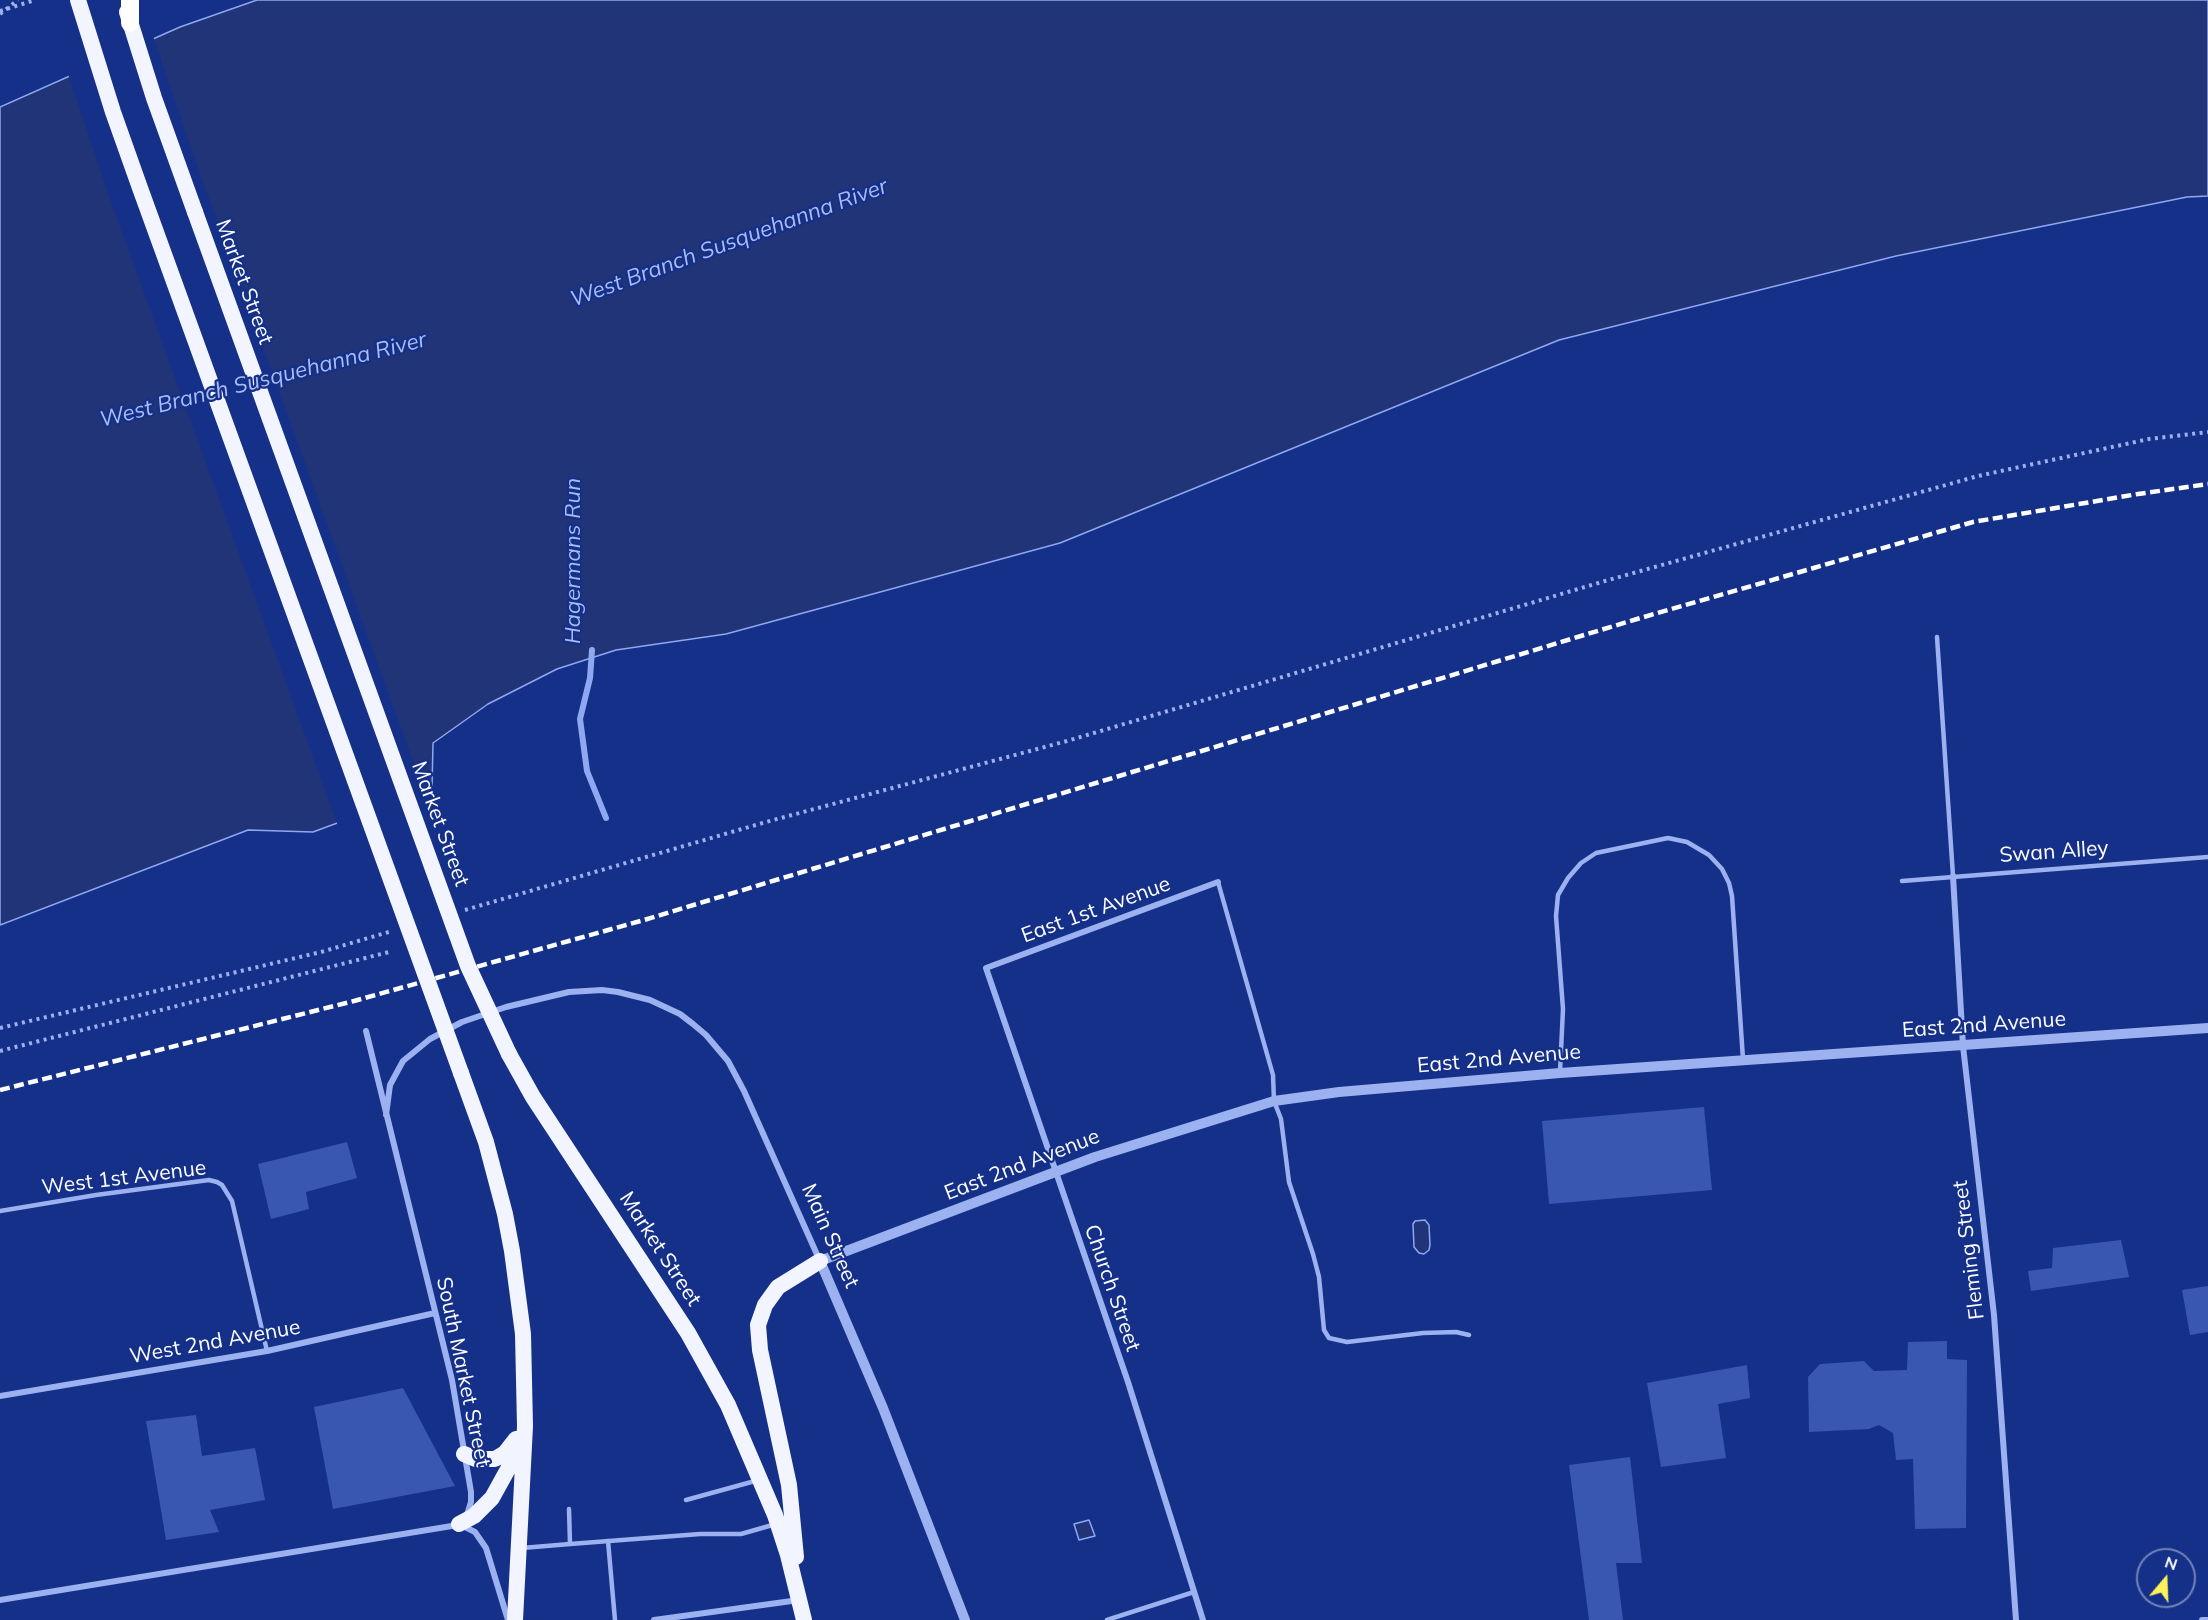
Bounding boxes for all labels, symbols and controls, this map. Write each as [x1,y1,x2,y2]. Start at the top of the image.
water label: West Branch Susquehanna River [567,173,891,313]
street label: Market Street [210,216,278,348]
water label: West Branch Susquehanna River [97,327,429,433]
water label: Hagermans Run [560,478,586,644]
street label: Market Street [406,758,474,890]
street label: Swan Alley [1999,836,2109,868]
street label: East 1st Avenue [1018,871,1174,949]
street label: East 2nd Avenue [1901,1007,2067,1043]
street label: East 2nd Avenue [1416,1039,1582,1079]
street label: East 2nd Avenue [941,1124,1103,1206]
street label: West 1st Avenue [40,1155,208,1201]
street label: Fleming Street [1948,1179,1990,1321]
street label: Main Street [796,1180,864,1292]
street label: Market Street [614,1187,706,1311]
street label: Church Street [1079,1221,1145,1355]
street label: South Market Street [431,1275,495,1469]
street label: West 2nd Avenue [128,1315,302,1369]
north arrow [2136,1548,2196,1608]
text: N [2162,1551,2180,1574]

